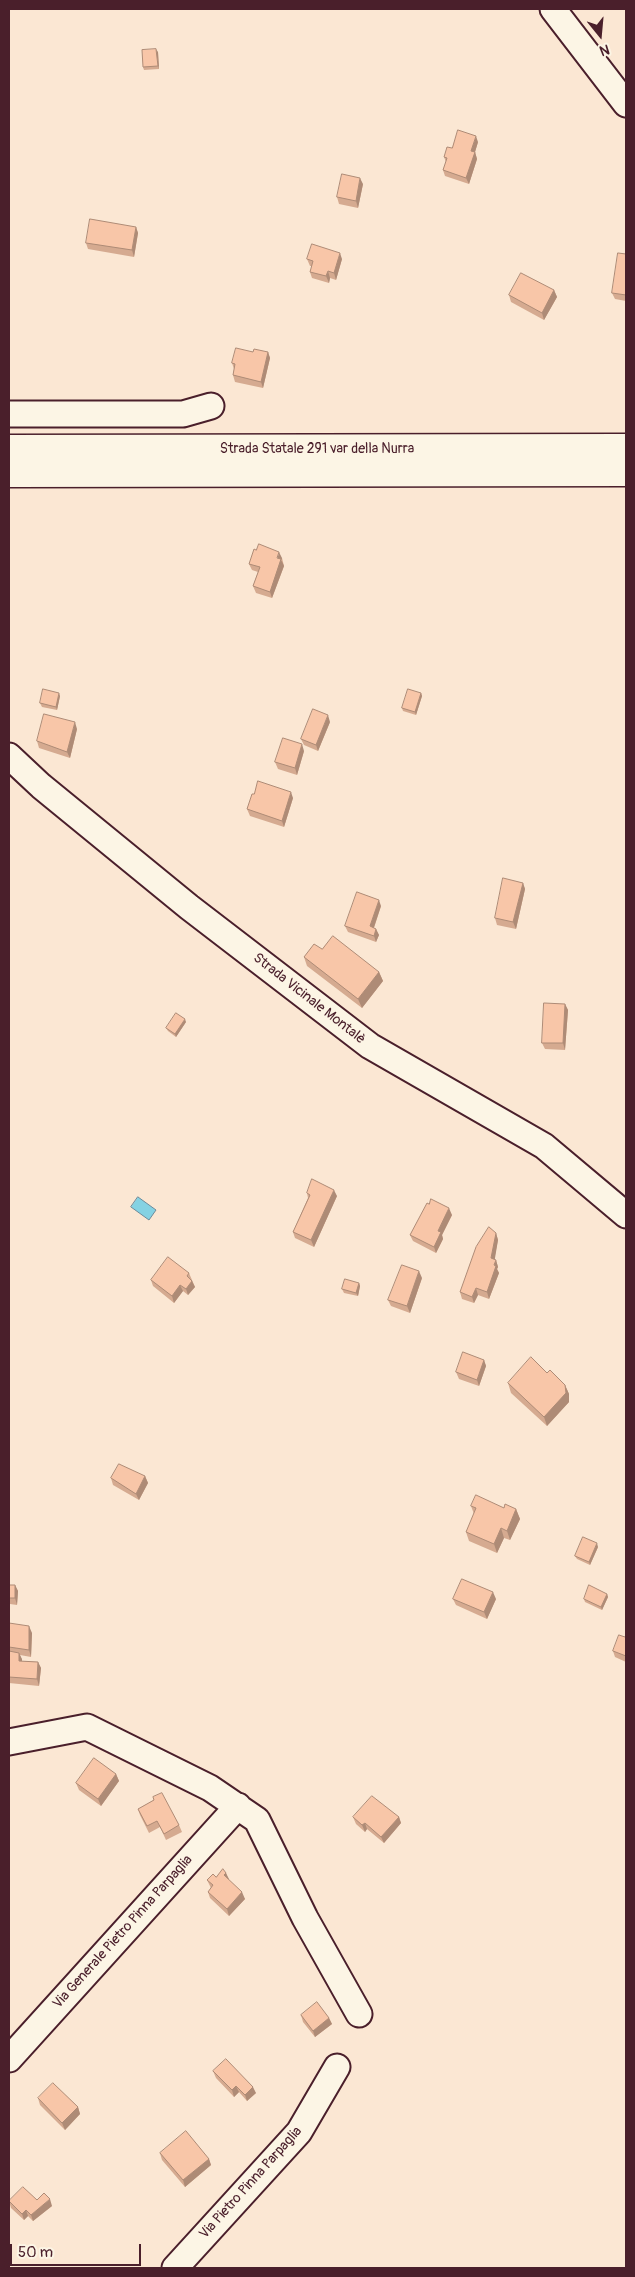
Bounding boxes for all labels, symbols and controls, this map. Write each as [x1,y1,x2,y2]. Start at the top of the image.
north arrow [575,10,625,60]
text: N [598,40,612,59]
street label: Strada Statale 291 var della Nurra [220,441,414,457]
street label: Strada Vicinale Montalè [249,950,369,1048]
street label: Via Generale Pietro Pinna Parpaglia [50,1852,196,2012]
street label: Via Pietro Pinna Parpaglia [196,2123,306,2243]
scale bar [12,2234,144,2266]
text: 50 m [18,2243,53,2262]

